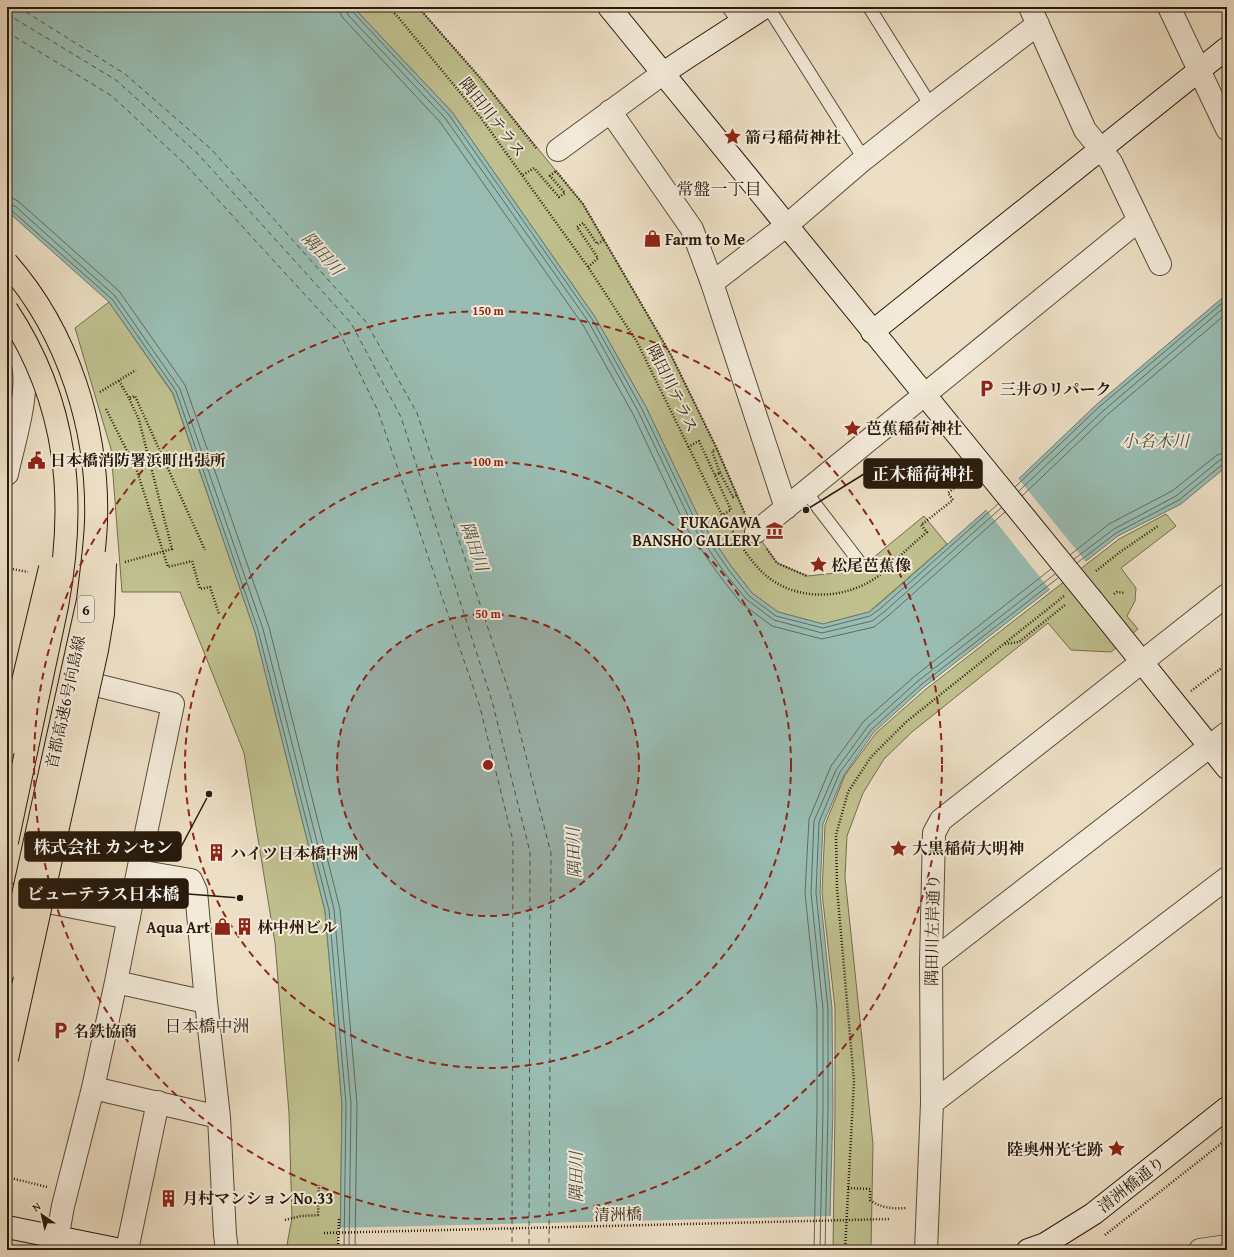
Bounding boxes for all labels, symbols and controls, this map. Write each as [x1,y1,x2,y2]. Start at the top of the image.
street label: 隅田川テラス [454,72,532,162]
place label: 箭弓稲荷神社 [745,125,841,149]
place icon: 箭弓稲荷神社 [722,127,742,147]
district label: 常盤一丁目 [677,176,762,201]
water label: 隅田川 [297,226,351,282]
place label: Farm to Me [665,227,745,251]
shop icon: Farm to Me [642,229,662,249]
text: 150 m [472,302,505,319]
street label: 隅田川テラス [641,340,705,436]
place label: 三井のリパーク [1000,377,1112,401]
parking icon: 三井のリパーク [977,379,997,399]
place label: 芭蕉稲荷神社 [866,416,962,440]
place icon: 芭蕉稲荷神社 [843,418,863,438]
water label: 小名木川 [1121,428,1191,453]
place label: 日本橋消防署浜町出張所 [50,448,226,472]
public building icon: 日本橋消防署浜町出張所 [27,450,47,470]
text: 100 m [472,453,505,470]
callout: 正木稲荷神社 [864,459,982,488]
text: 正木稲荷神社 [872,461,974,486]
place label: FUKAGAWA BANSHO GALLERY [632,510,762,552]
water label: 隅田川 [455,518,496,576]
museum icon: FUKAGAWA BANSHO GALLERY [764,521,784,541]
place label: 松尾芭蕉像 [831,553,911,577]
place icon: 松尾芭蕉像 [808,555,828,575]
road number: 6 [78,596,94,622]
text: 50 m [475,605,501,622]
street label: 首都高速6号向島線 [39,633,91,771]
centre of rings [481,758,495,772]
water label: 隅田川 [560,825,586,879]
callout: 株式会社 カンセン [25,832,181,861]
text: 株式会社 カンセン [33,834,173,859]
place label: 大黒稲荷大明神 [912,836,1024,860]
place icon: 大黒稲荷大明神 [889,838,909,858]
place label: ハイツ日本橋中洲 [230,841,358,865]
building icon: ハイツ日本橋中洲 [207,843,227,863]
street label: 隅田川左岸通り [919,874,945,986]
callout: ビューテラス日本橋 [19,879,188,908]
text: ビューテラス日本橋 [27,881,179,906]
place label: Aqua Art [146,915,210,939]
place label: 林中州ビル [257,915,337,939]
shop icon: Aqua Art [213,917,233,937]
building icon: 林中州ビル [234,917,254,937]
district label: 日本橋中洲 [165,1013,250,1038]
place label: 名鉄協商 [73,1019,137,1043]
parking icon: 名鉄協商 [50,1021,70,1041]
place label: 陸奥州光宅跡 [1007,1137,1103,1161]
place icon: 陸奥州光宅跡 [1106,1139,1126,1159]
water label: 隅田川 [563,1150,588,1203]
street label: 清洲橋通り [1092,1150,1170,1218]
place label: 月村マンションNo.33 [182,1186,334,1210]
building icon: 月村マンションNo.33 [159,1188,179,1208]
north arrow [22,1195,62,1235]
text: N [29,1198,44,1215]
street label: 清洲橋 [594,1202,642,1226]

